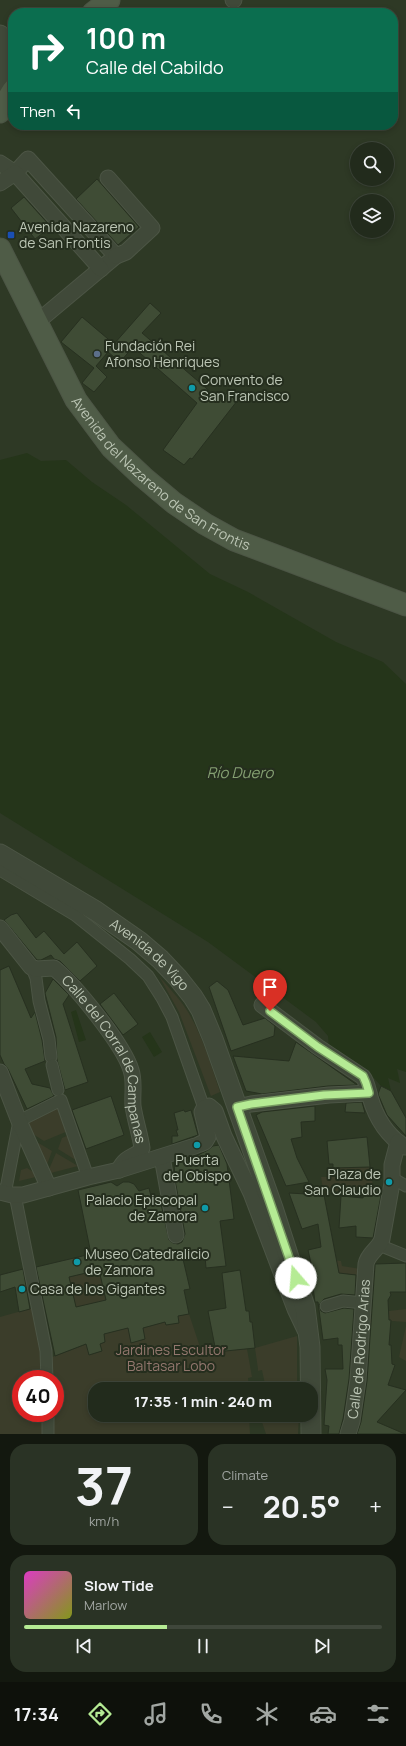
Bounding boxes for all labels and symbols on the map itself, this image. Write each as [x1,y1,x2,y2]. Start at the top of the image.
place label: Avenida Nazareno de San Frontis [19,217,134,252]
marker: Avenida Nazareno de San Frontis [6,230,16,240]
place label: Fundación Rei Afonso Henriques [105,336,220,371]
marker: Fundación Rei Afonso Henriques [92,349,102,359]
place label: Convento de San Francisco [200,370,289,405]
marker: Convento de San Francisco [187,383,197,393]
street label: Avenida del Nazareno de San Frontis [67,392,253,554]
water label: Río Duero [207,762,274,783]
street label: Avenida de Vigo [106,914,194,994]
pin [253,970,287,1011]
street label: Calle del Corral de Campanas [58,971,151,1145]
marker: Puerta del Obispo [192,1140,202,1150]
place label: Puerta del Obispo [163,1150,231,1185]
place label: Plaza de San Claudio [304,1164,381,1199]
marker: Plaza de San Claudio [384,1177,394,1187]
place label: Palacio Episcopal de Zamora [86,1190,197,1225]
marker: Palacio Episcopal de Zamora [200,1203,210,1213]
place label: Museo Catedralicio de Zamora [85,1244,209,1279]
marker: Museo Catedralicio de Zamora [72,1257,82,1267]
position arrow [275,1257,317,1299]
place label: Casa de los Gigantes [30,1279,165,1298]
street label: Calle de Rodrigo Arias [342,1279,374,1420]
marker: Casa de los Gigantes [17,1284,27,1294]
park label: Jardines Escultor Baltasar Lobo [116,1340,226,1375]
speed limit sign: 40 [12,1370,64,1422]

